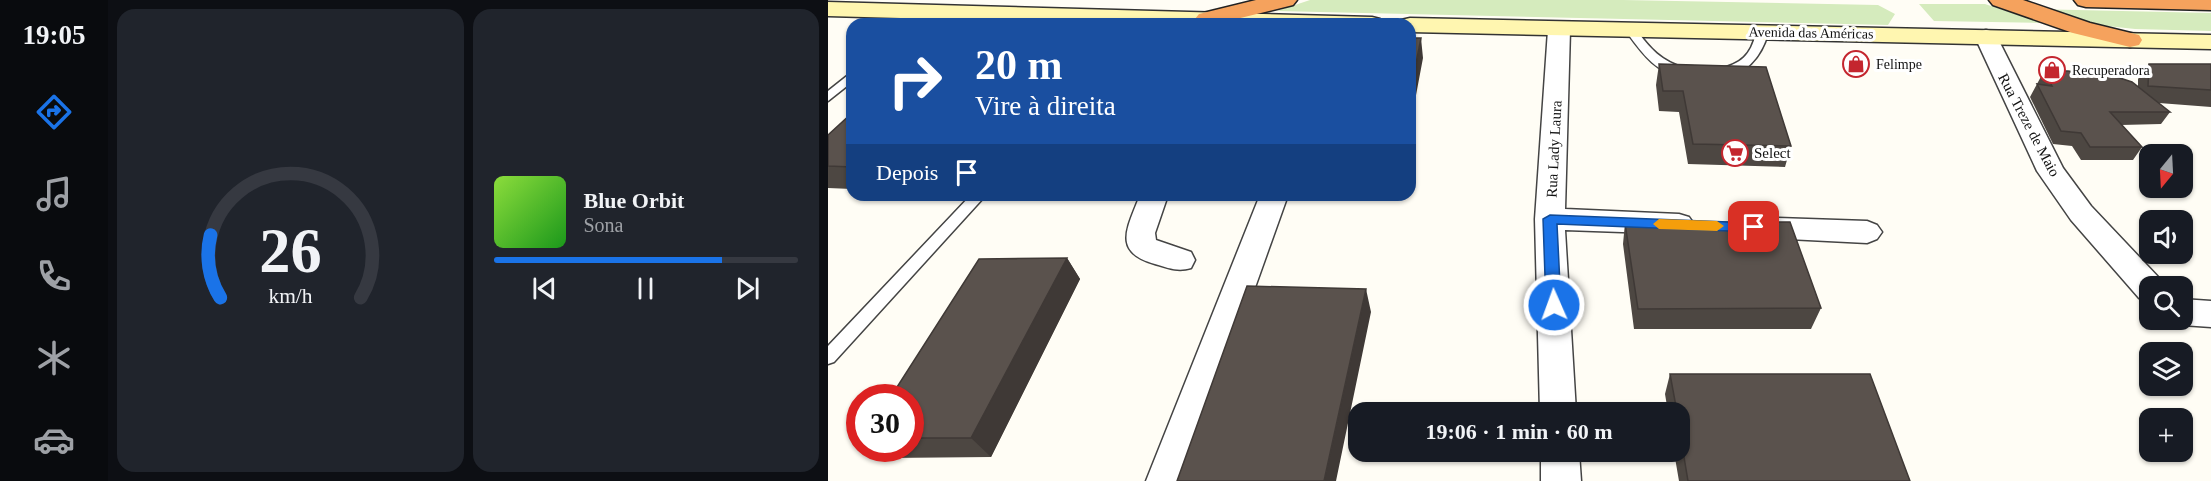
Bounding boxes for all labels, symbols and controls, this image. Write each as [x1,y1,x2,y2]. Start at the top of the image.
text: 19:05 [23,20,86,50]
street label: Avenida das Américas [1748,24,1874,42]
icon: right [876,42,954,120]
text: 20 m [975,42,1063,88]
shop icon: Felimpe [1841,49,1871,79]
shop icon: Recuperadora [2037,55,2067,85]
place label: Felimpe [1876,57,1922,72]
place label: Recuperadora [2072,63,2151,78]
street label: Rua Treze de Maio [1995,71,2063,179]
icon: directions [33,91,75,133]
text: Vire à direita [975,91,1116,121]
street label: Rua Lady Laura [1543,100,1565,198]
supermarket icon: Select [1720,138,1750,168]
north arrow [2139,144,2193,198]
map controls [2139,144,2193,462]
place label: Select [1754,145,1791,161]
icon: arrive [950,156,983,189]
text: Depois [876,160,938,185]
icon: music [33,173,75,215]
text: Blue Orbit [584,188,684,213]
pin [1728,201,1779,252]
icon: arrive [1737,210,1770,243]
button: sound [2139,210,2193,264]
text: Sona [584,214,624,236]
text: 26 [259,216,321,285]
icon: phone [33,255,75,297]
icon: previous [528,272,561,305]
icon: pause [629,272,662,305]
icon: next [731,272,764,305]
position arrow [1522,273,1586,337]
button: search [2139,276,2193,330]
text: km/h [268,284,313,308]
icon: climate [33,337,75,379]
button: layers [2139,342,2193,396]
speed limit sign: 30 [846,384,924,462]
button: + [2139,408,2193,462]
icon: car [33,419,75,461]
text: 19:06 · 1 min · 60 m [1426,419,1613,444]

